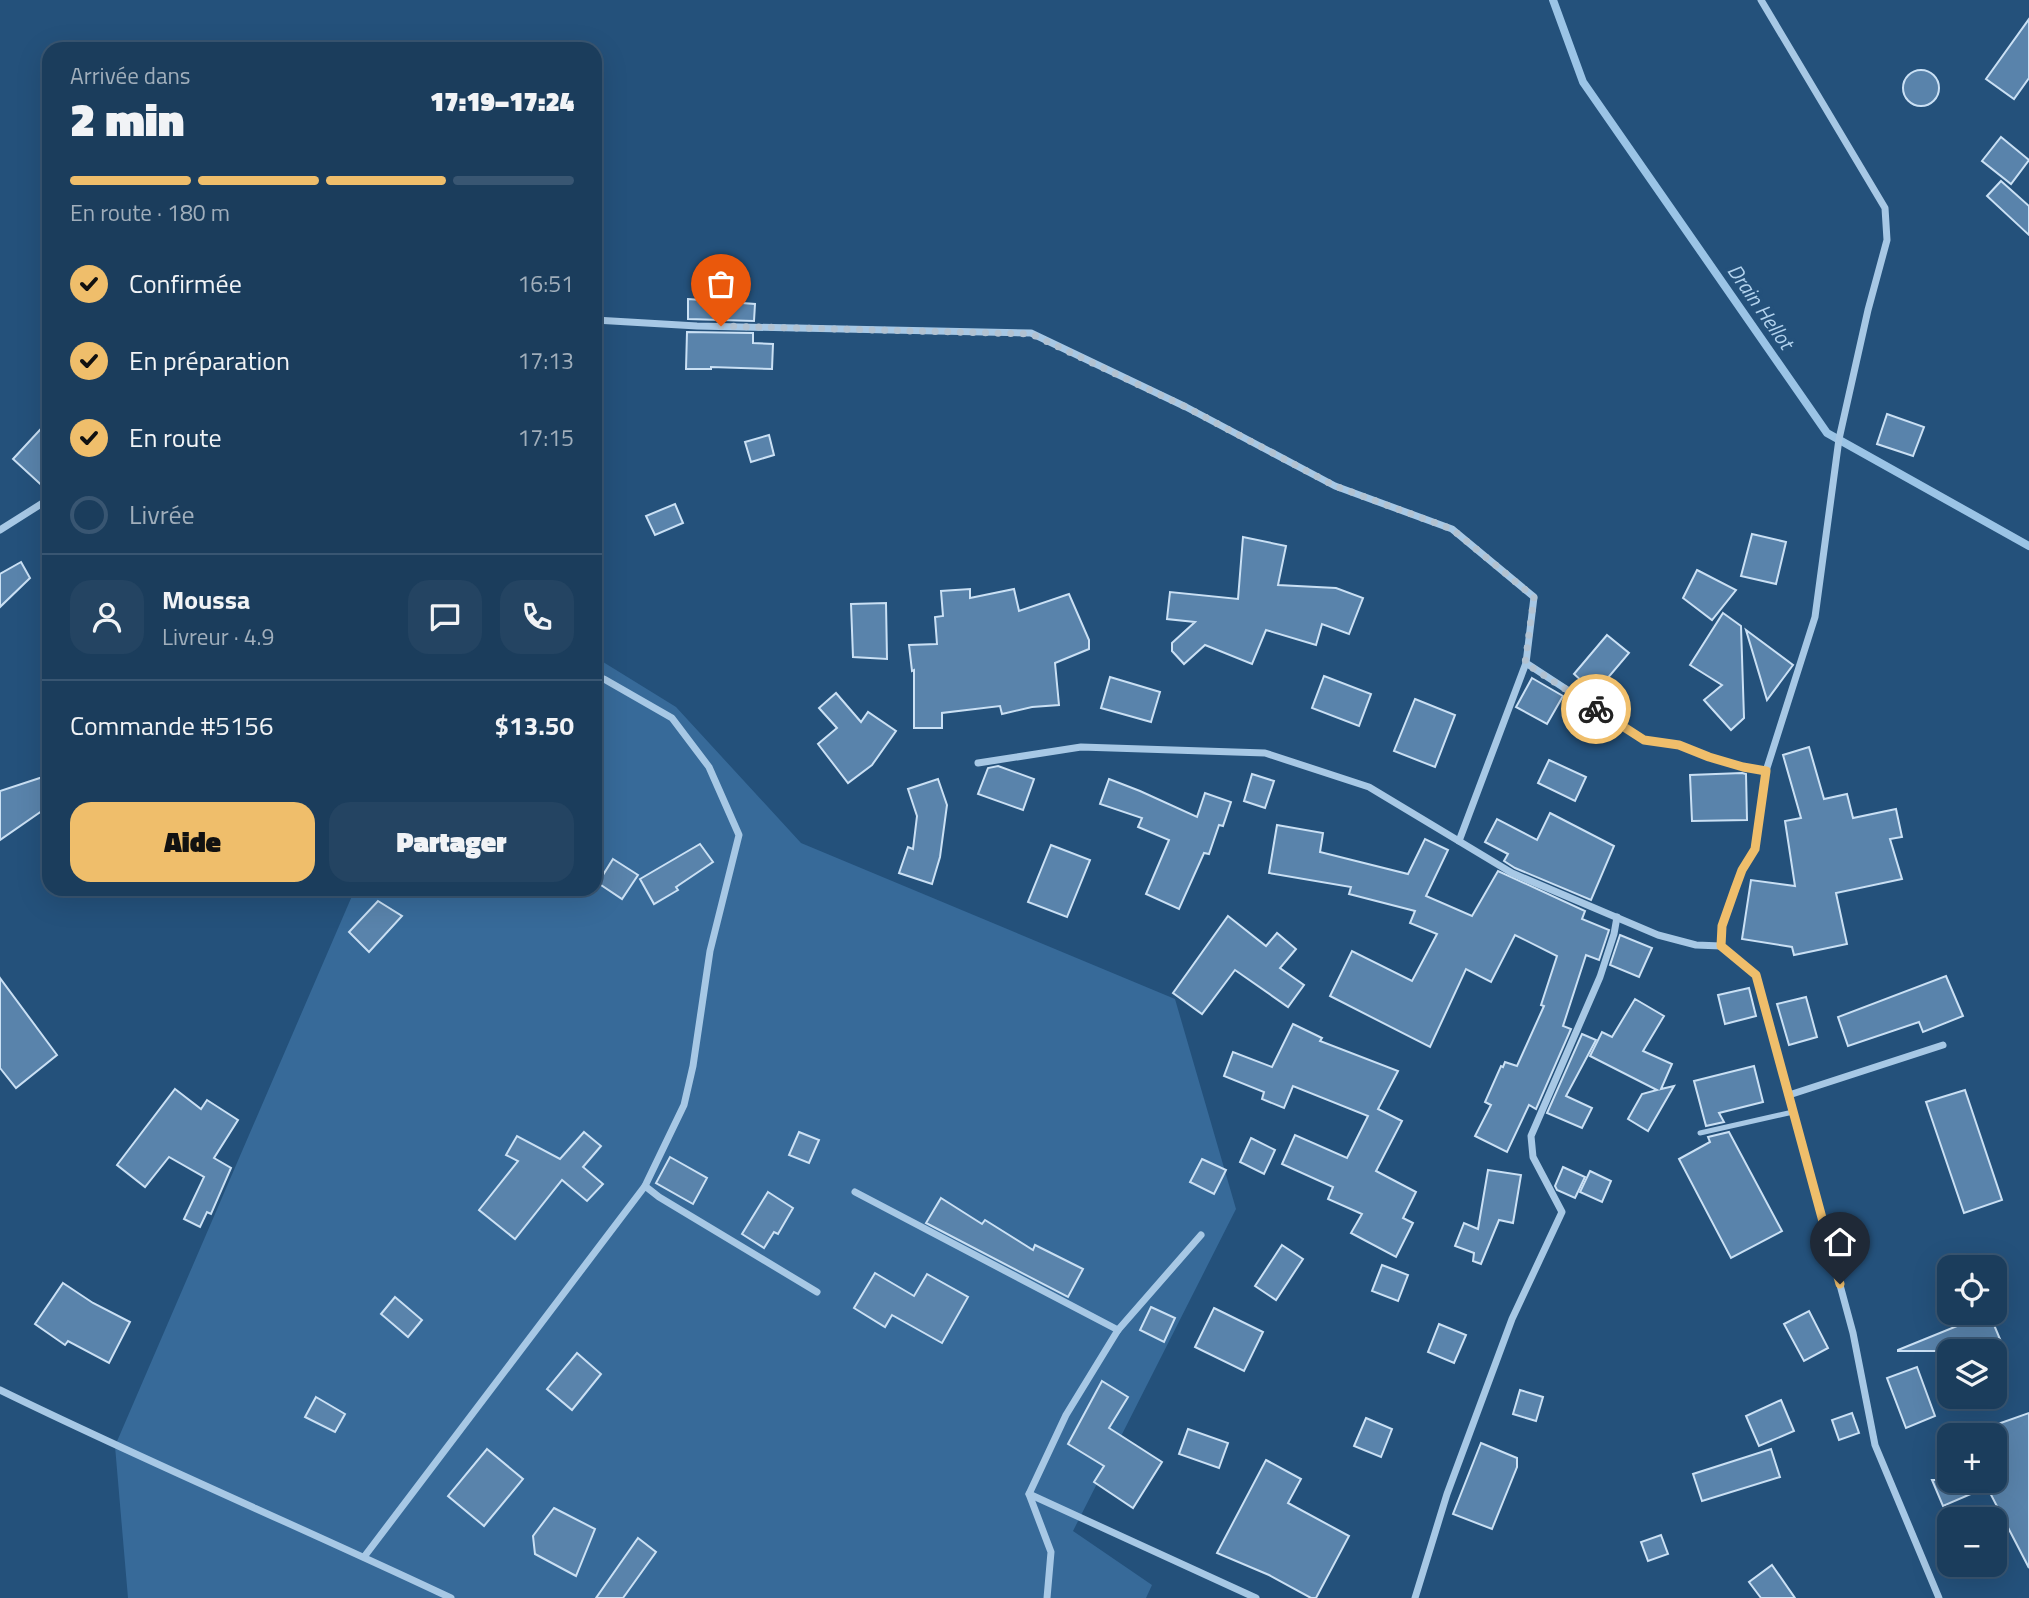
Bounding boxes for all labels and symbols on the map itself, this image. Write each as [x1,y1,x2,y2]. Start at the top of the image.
pin [691,254,751,326]
water label: Drain Hellot [1720,257,1803,357]
courier [1561,674,1631,744]
pin [1810,1212,1870,1284]

